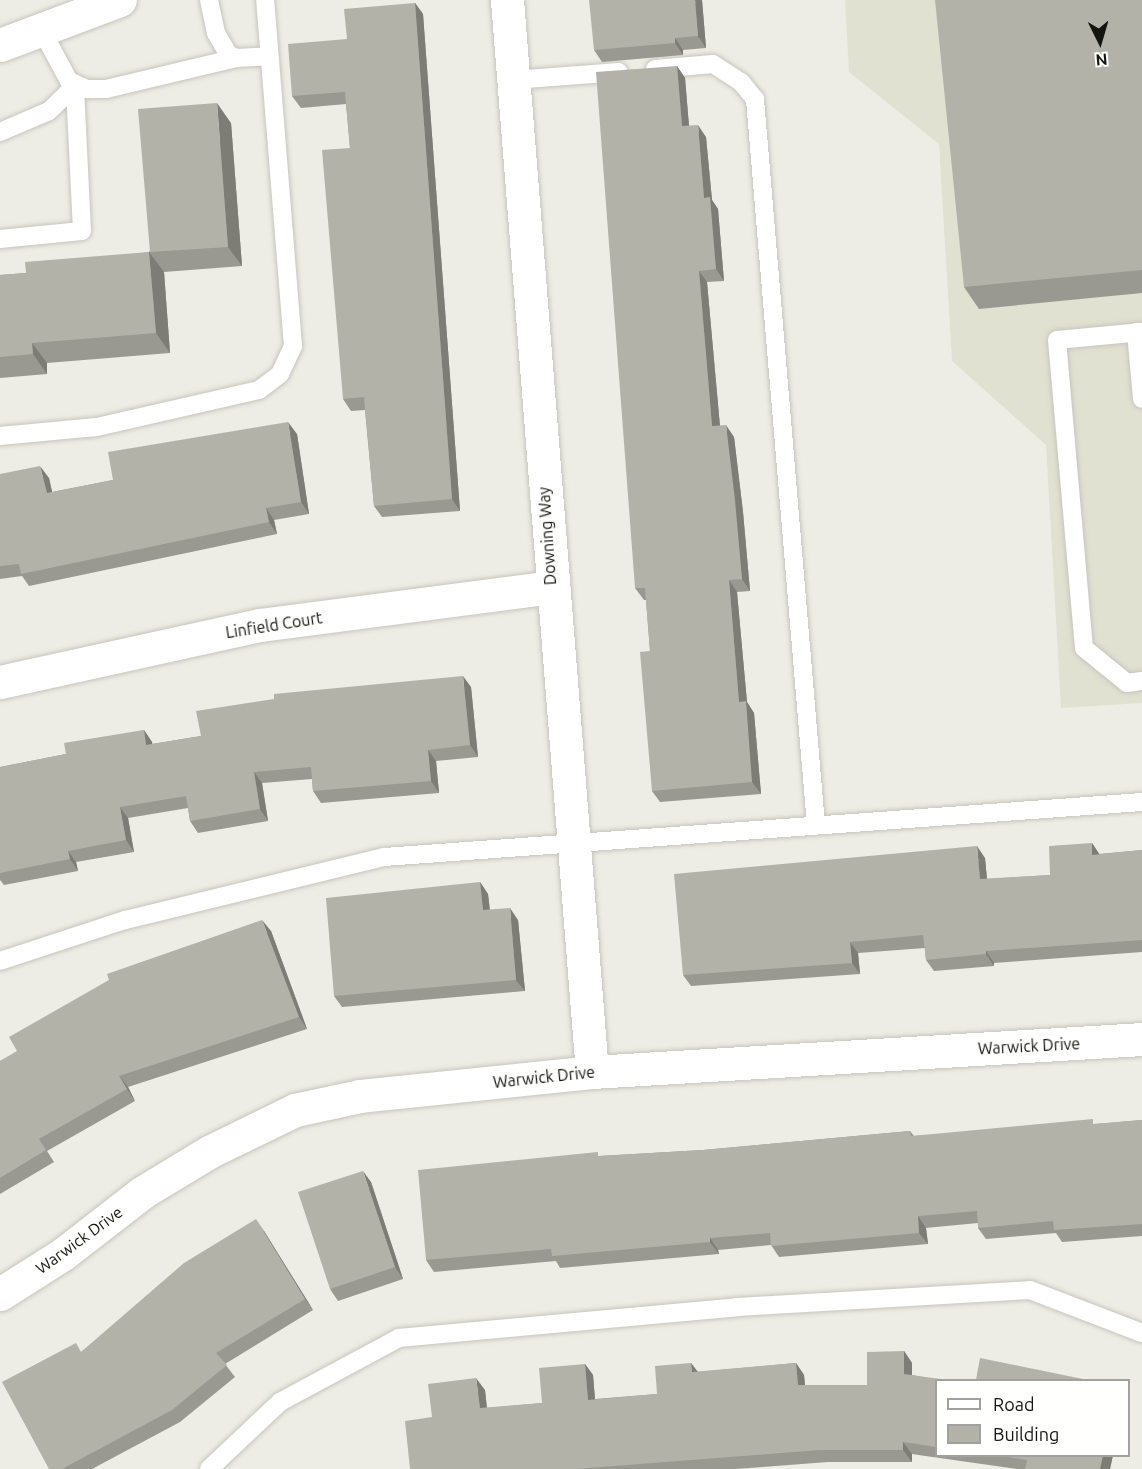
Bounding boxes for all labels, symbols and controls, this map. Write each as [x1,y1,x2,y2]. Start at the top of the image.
north arrow [1070,12,1130,72]
text: N [1095,50,1108,69]
street label: Downing Way [534,486,560,586]
street label: Linfield Court [224,608,324,642]
street label: Warwick Drive [977,1034,1081,1058]
street label: Warwick Drive [492,1062,596,1092]
street label: Warwick Drive [32,1202,126,1278]
legend [935,1379,1130,1457]
text: Road [993,1394,1035,1414]
text: Building [993,1424,1059,1444]

